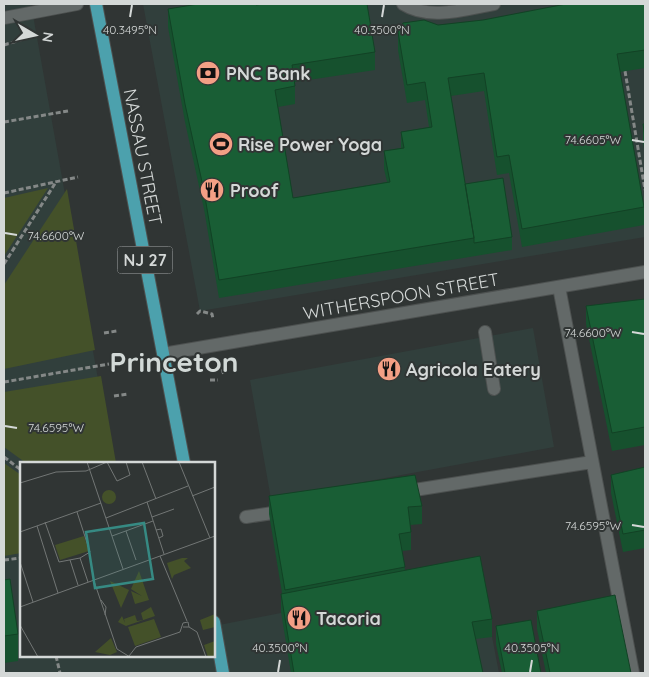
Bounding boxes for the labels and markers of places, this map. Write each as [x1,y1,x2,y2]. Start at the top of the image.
bank icon: PNC Bank [195,60,221,86]
place label: PNC Bank [226,62,310,85]
sports icon: Rise Power Yoga [208,131,234,157]
place label: Rise Power Yoga [238,133,382,156]
restaurant icon: Proof [199,177,225,203]
place label: Proof [230,179,279,202]
restaurant icon: Agricola Eatery [376,356,402,382]
place label: Agricola Eatery [406,358,541,381]
restaurant icon: Tacoria [286,605,312,631]
place label: Tacoria [316,607,381,630]

